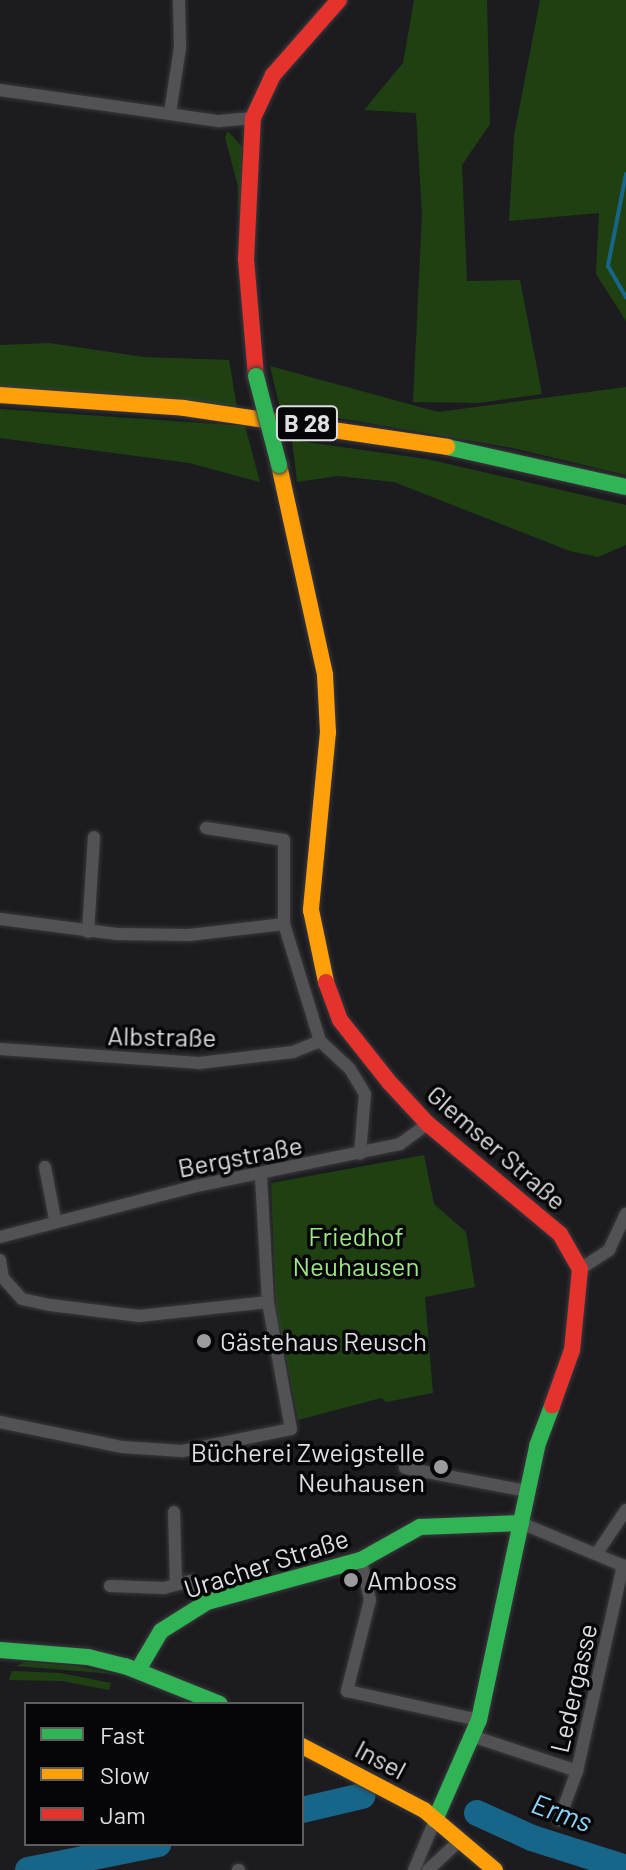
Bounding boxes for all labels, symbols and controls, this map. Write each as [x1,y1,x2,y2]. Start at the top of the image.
road number: B 28 [275,403,339,443]
street label: Albstraße [107,1019,217,1053]
street label: Glemser Straße [421,1078,573,1216]
street label: Bergstraße [175,1129,305,1183]
park label: Friedhof Neuhausen [293,1220,419,1282]
place label: Gästehaus Reusch [220,1325,427,1357]
marker: Gästehaus Reusch [195,1332,213,1350]
place label: Bücherei Zweigstelle Neuhausen [191,1436,425,1498]
marker: Bücherei Zweigstelle Neuhausen [432,1458,450,1476]
street label: Uracher Straße [180,1522,352,1604]
place label: Amboss [367,1564,457,1596]
marker: Amboss [342,1571,360,1589]
street label: Ledergasse [543,1620,603,1756]
legend [24,1702,304,1846]
text: Fast [100,1720,145,1749]
street label: Insel [350,1733,412,1785]
text: Slow [100,1760,149,1789]
water label: Erms [527,1786,597,1838]
text: Jam [100,1800,146,1829]

